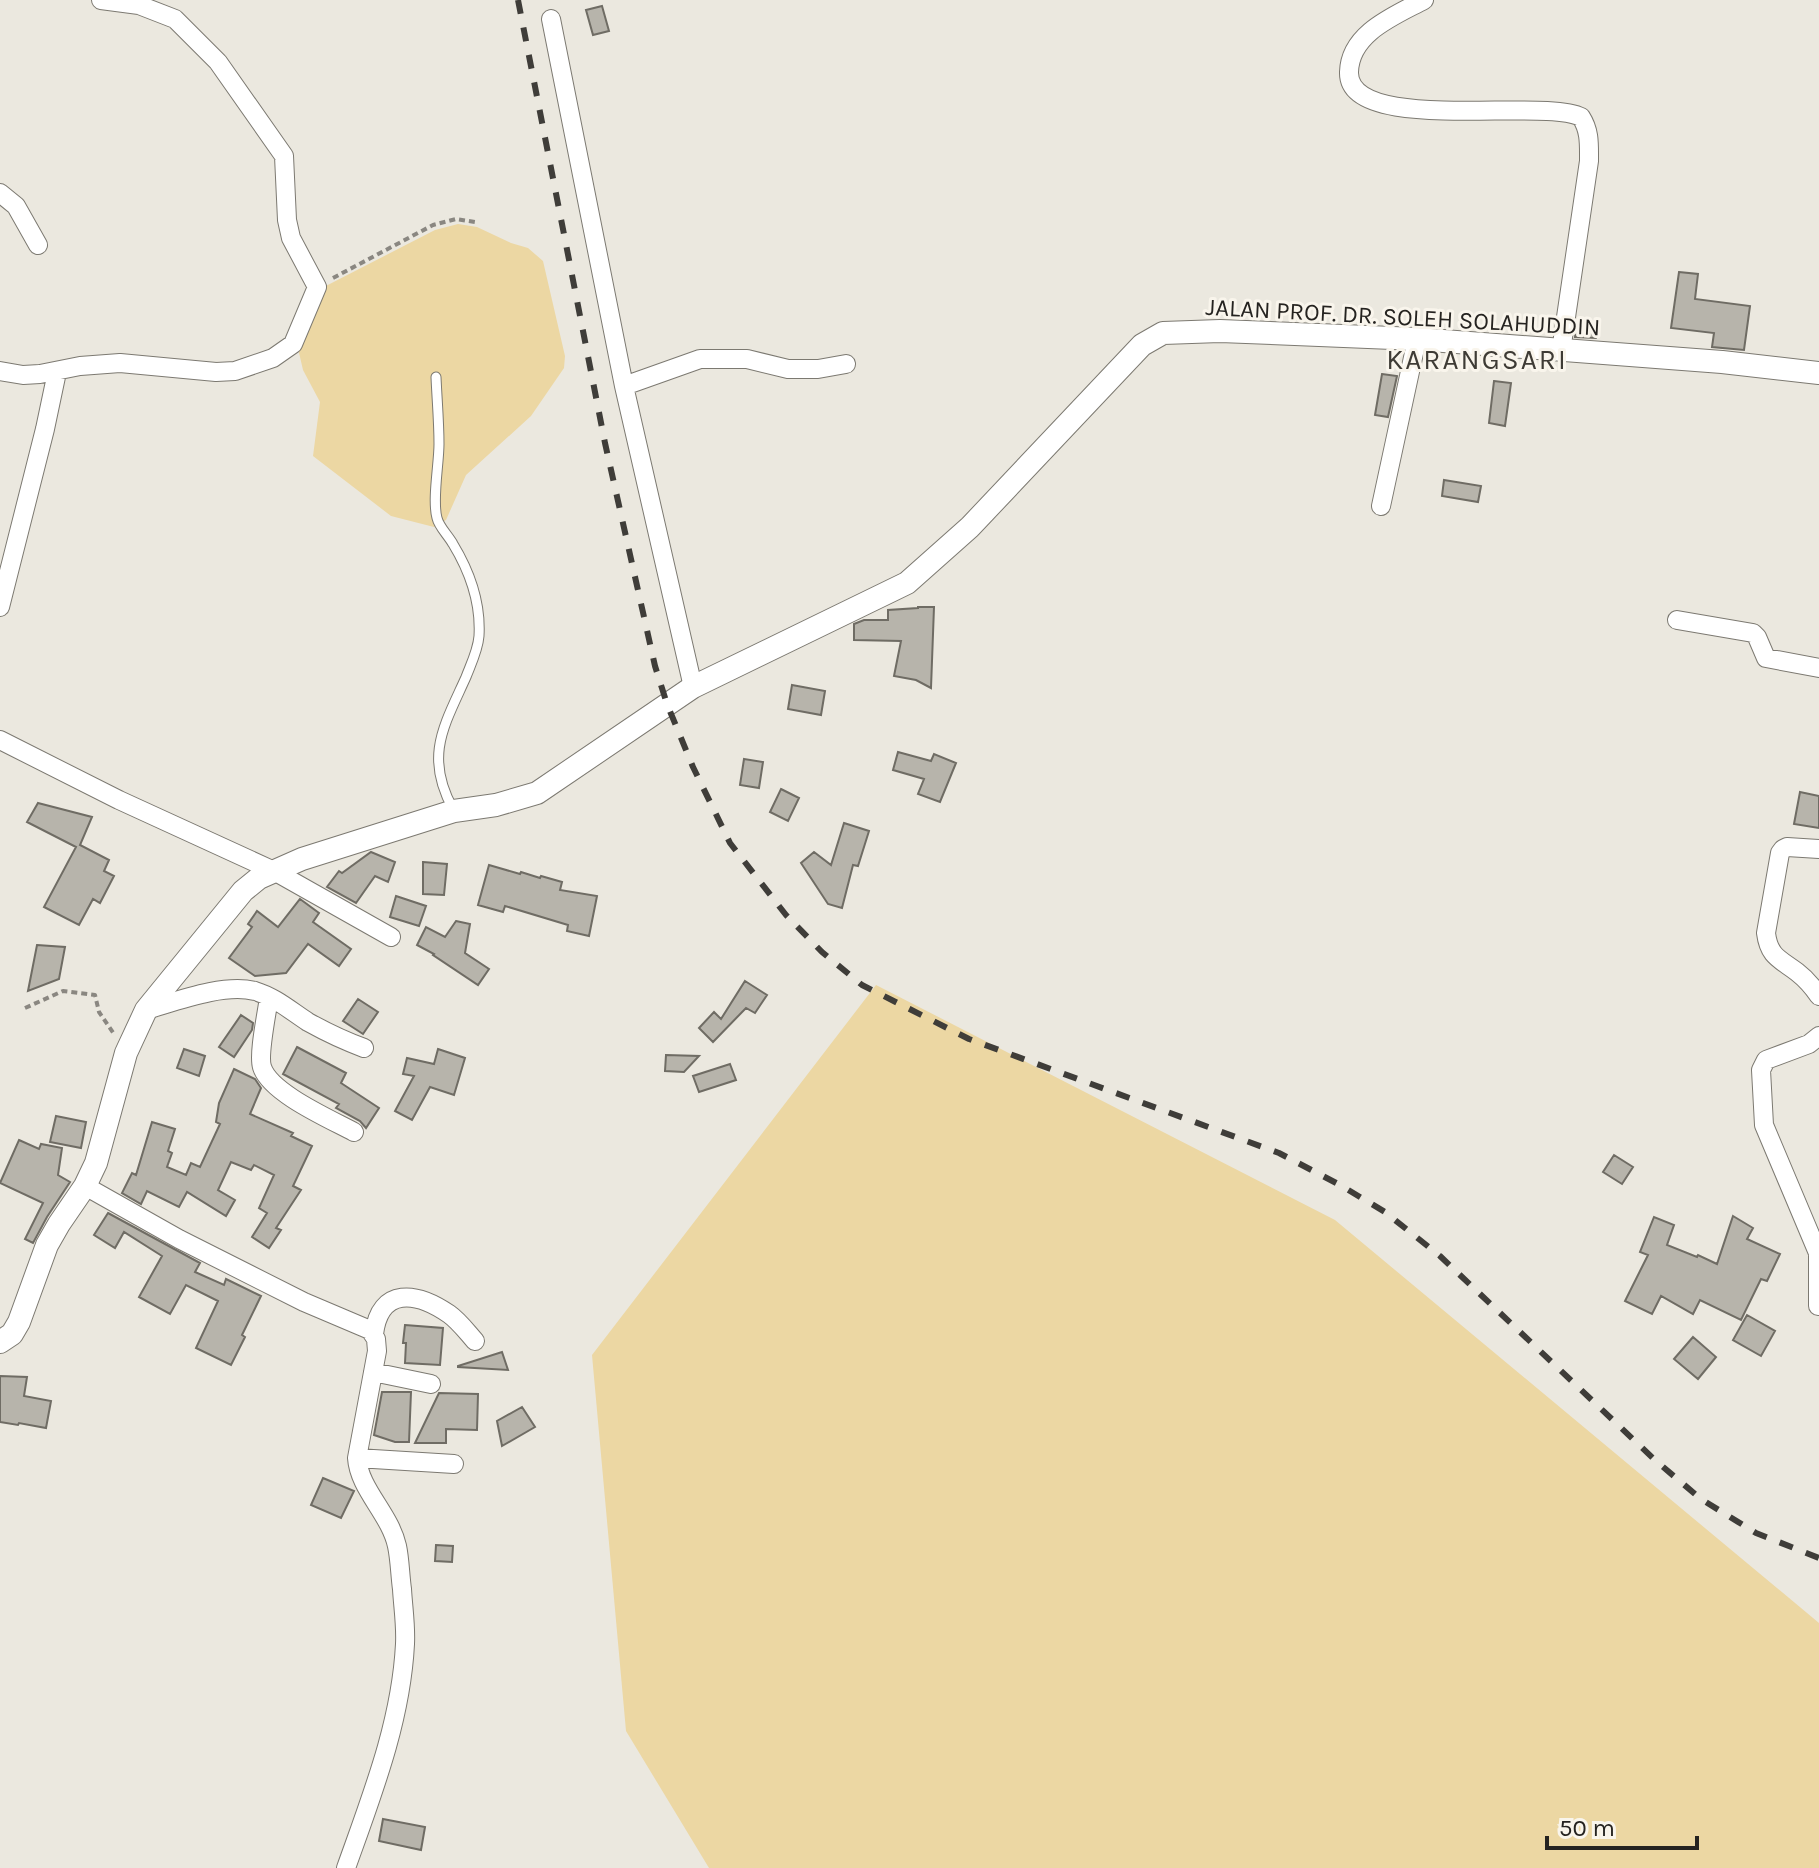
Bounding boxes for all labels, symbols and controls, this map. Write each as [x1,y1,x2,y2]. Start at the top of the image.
street label: JALAN PROF. DR. SOLEH SOLAHUDDIN [1205,293,1601,341]
district label: KARANGSARI [1386,343,1568,376]
scale bar [1547,1800,1697,1850]
text: 50 m [1559,1814,1615,1842]

